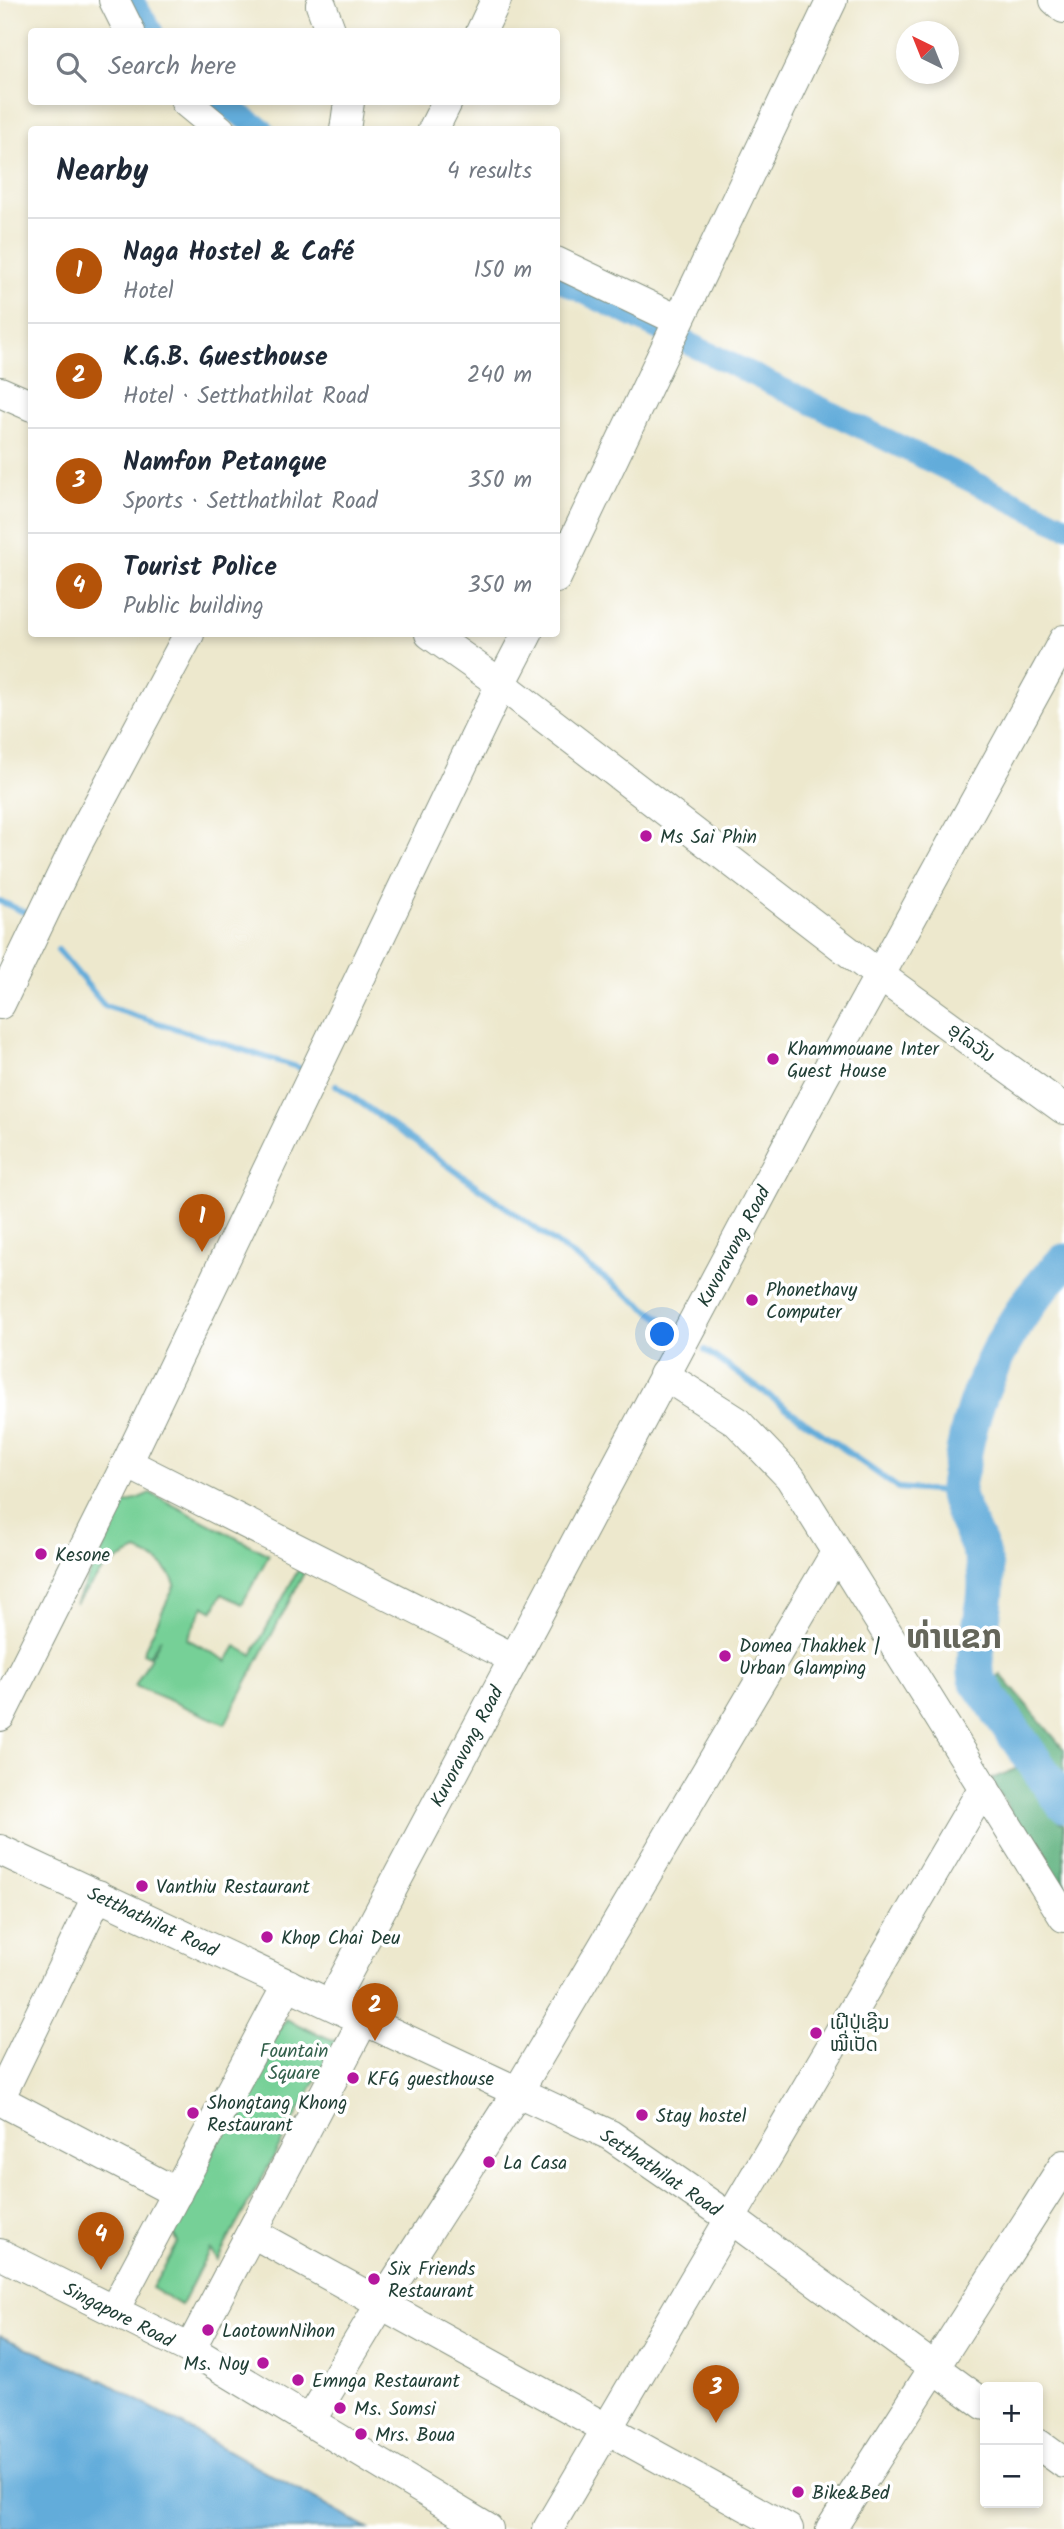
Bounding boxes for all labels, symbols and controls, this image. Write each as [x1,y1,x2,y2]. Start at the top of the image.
north arrow [896,21,959,84]
search box [28,28,560,105]
text: Search here [108,46,236,88]
icon: search [52,48,90,86]
text: Nearby [56,148,148,196]
text: 4 results [447,154,532,190]
text: Naga Hostel & Café [123,232,354,274]
text: 1 [76,253,82,289]
text: 150 m [473,253,532,289]
text: Hotel [123,274,174,310]
text: K.G.B. Guesthouse [123,337,328,379]
text: 2 [72,358,86,394]
text: 240 m [467,358,532,394]
text: Hotel · Setthathilat Road [123,379,368,415]
text: Namfon Petanque [123,442,327,484]
text: 3 [73,463,85,499]
text: 350 m [467,463,532,499]
text: Sports · Setthathilat Road [123,484,378,520]
text: Tourist Police [123,547,277,589]
text: 4 [73,568,85,604]
text: 350 m [467,568,532,604]
text: Public building [123,589,264,625]
place label: Ms Sai Phin [660,823,757,853]
marker: Ms Sai Phin [638,828,654,844]
street label: ອຸໄລວັນ [941,1016,1001,1071]
place label: Khammouane Inter Guest House [787,1035,940,1087]
marker: Khammouane Inter Guest House [765,1051,781,1067]
street label: Kuvoravong Road [690,1180,780,1313]
pin: 1 [179,1194,225,1252]
place label: Phonethavy Computer [766,1276,858,1328]
marker: Phonethavy Computer [744,1292,760,1308]
your location [645,1317,679,1351]
place label: Kesone [55,1541,111,1571]
marker: Kesone [33,1546,49,1562]
district label: ທ່າແຂກ [906,1613,1002,1666]
place label: Domea Thakhek | Urban Glamping [739,1632,881,1684]
marker: Domea Thakhek | Urban Glamping [717,1648,733,1664]
street label: Kuvoravong Road [423,1680,513,1813]
place label: Vanthiu Restaurant [156,1873,310,1903]
marker: Vanthiu Restaurant [134,1878,150,1894]
street label: Setthathilat Road [82,1879,223,1966]
place label: Khop Chai Deu [281,1924,400,1954]
marker: Khop Chai Deu [259,1929,275,1945]
pin: 2 [352,1983,398,2041]
place label: ເຝີປູ່ເຊີນ ໝີ່ເປັດ [830,2009,890,2061]
marker: ເຝີປູ່ເຊີນ ໝີ່ເປັດ [808,2025,824,2041]
park label: Fountain Square [260,2037,328,2089]
place label: KFG guesthouse [367,2065,495,2095]
marker: KFG guesthouse [345,2070,361,2086]
place label: Shongtang Khong Restaurant [207,2089,347,2141]
place label: Stay hostel [656,2102,747,2132]
marker: Shongtang Khong Restaurant [185,2105,201,2121]
marker: Stay hostel [634,2107,650,2123]
street label: Setthathilat Road [593,2122,727,2226]
place label: La Casa [503,2149,567,2179]
marker: La Casa [481,2154,497,2170]
pin: 4 [78,2212,124,2270]
place label: Six Friends Restaurant [388,2255,475,2307]
marker: Six Friends Restaurant [366,2271,382,2287]
street label: Singapore Road [57,2275,179,2357]
place label: LaotownNihon [222,2317,335,2347]
marker: LaotownNihon [200,2322,216,2338]
place label: Ms. Noy [183,2350,250,2380]
marker: Ms. Noy [255,2355,271,2371]
pin: 3 [693,2365,739,2423]
place label: Emnga Restaurant [312,2367,460,2397]
marker: Emnga Restaurant [290,2372,306,2388]
map controls [980,2382,1043,2508]
button: + [980,2382,1043,2445]
place label: Ms. Somsi [354,2395,437,2425]
marker: Ms. Somsi [332,2400,348,2416]
place label: Mrs. Boua [375,2421,455,2451]
marker: Mrs. Boua [353,2426,369,2442]
button: − [980,2445,1043,2508]
place label: Bike&Bed [812,2479,890,2509]
marker: Bike&Bed [790,2484,806,2500]

